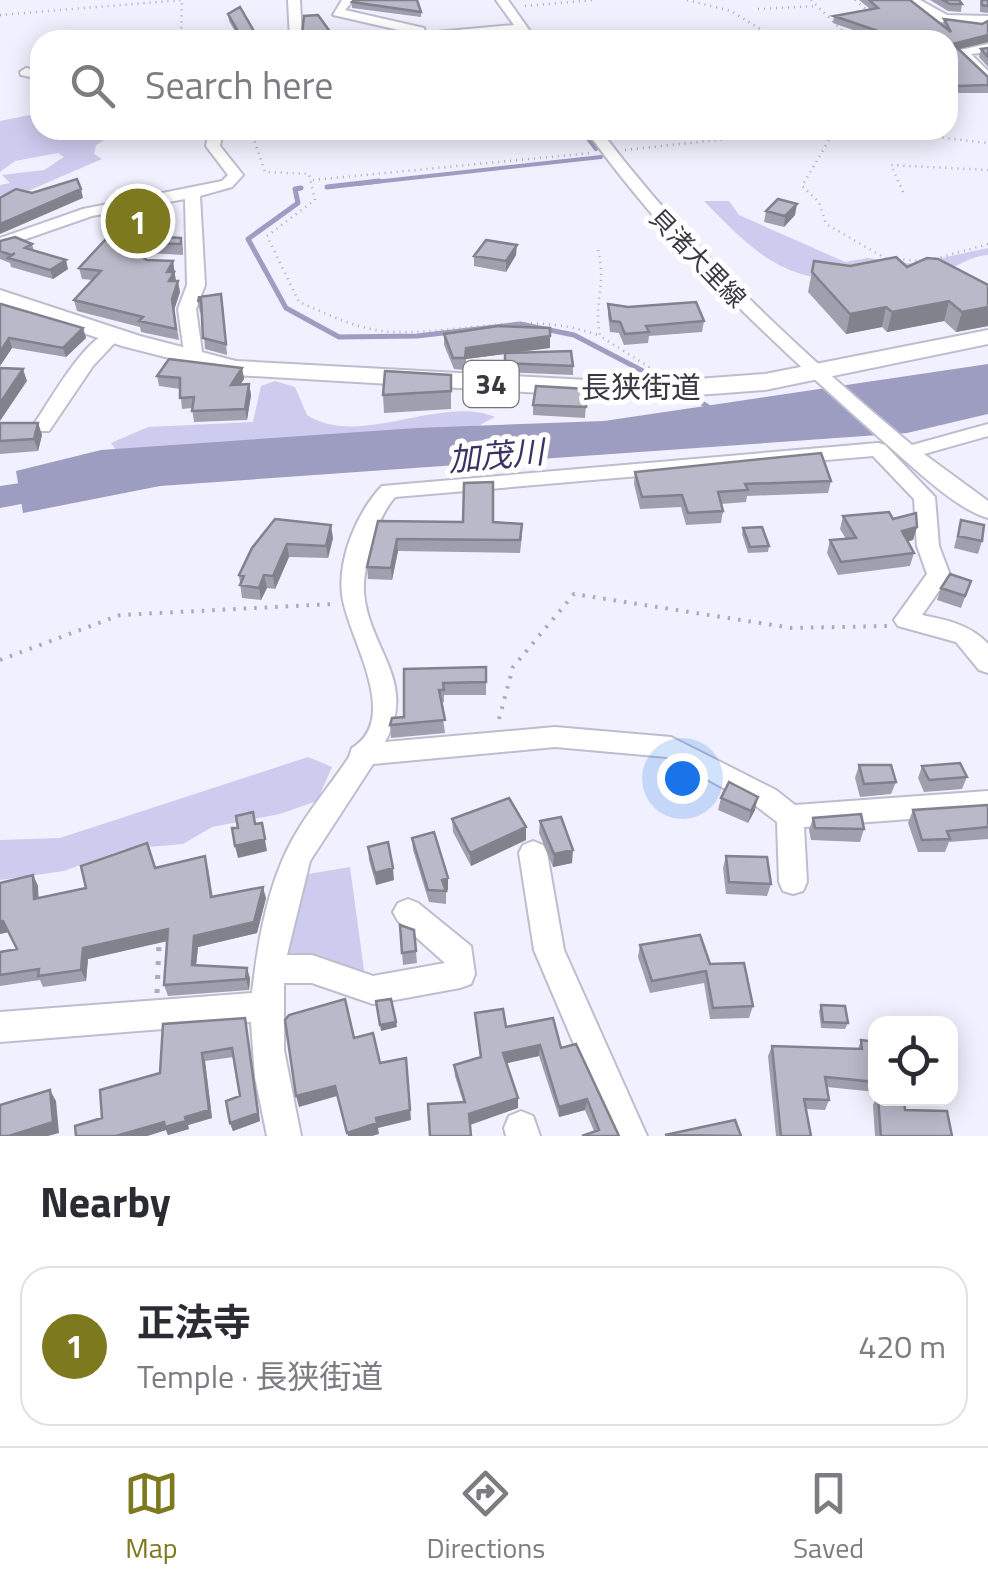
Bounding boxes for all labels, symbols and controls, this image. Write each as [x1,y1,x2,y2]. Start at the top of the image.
search box [30,30,958,140]
text: Search here [145,56,333,114]
icon: search [65,58,120,113]
pin: 1 [106,184,170,258]
street label: 貝渚大里線 [641,200,755,316]
road number: 34 [464,361,518,407]
street label: 長狭街道 [581,364,701,410]
water label: 加茂川 [446,427,549,483]
your location [657,753,708,804]
map controls [868,1016,958,1106]
button: locate [868,1016,958,1106]
text: Nearby [40,1169,171,1233]
text: 正法寺 [137,1293,251,1351]
text: 1 [66,1322,83,1370]
text: 420 m [858,1322,946,1370]
text: Temple · 長狭街道 [137,1352,383,1400]
tab: Map [124,1466,179,1569]
tab: Directions [427,1466,545,1569]
tab: Saved [793,1466,864,1569]

